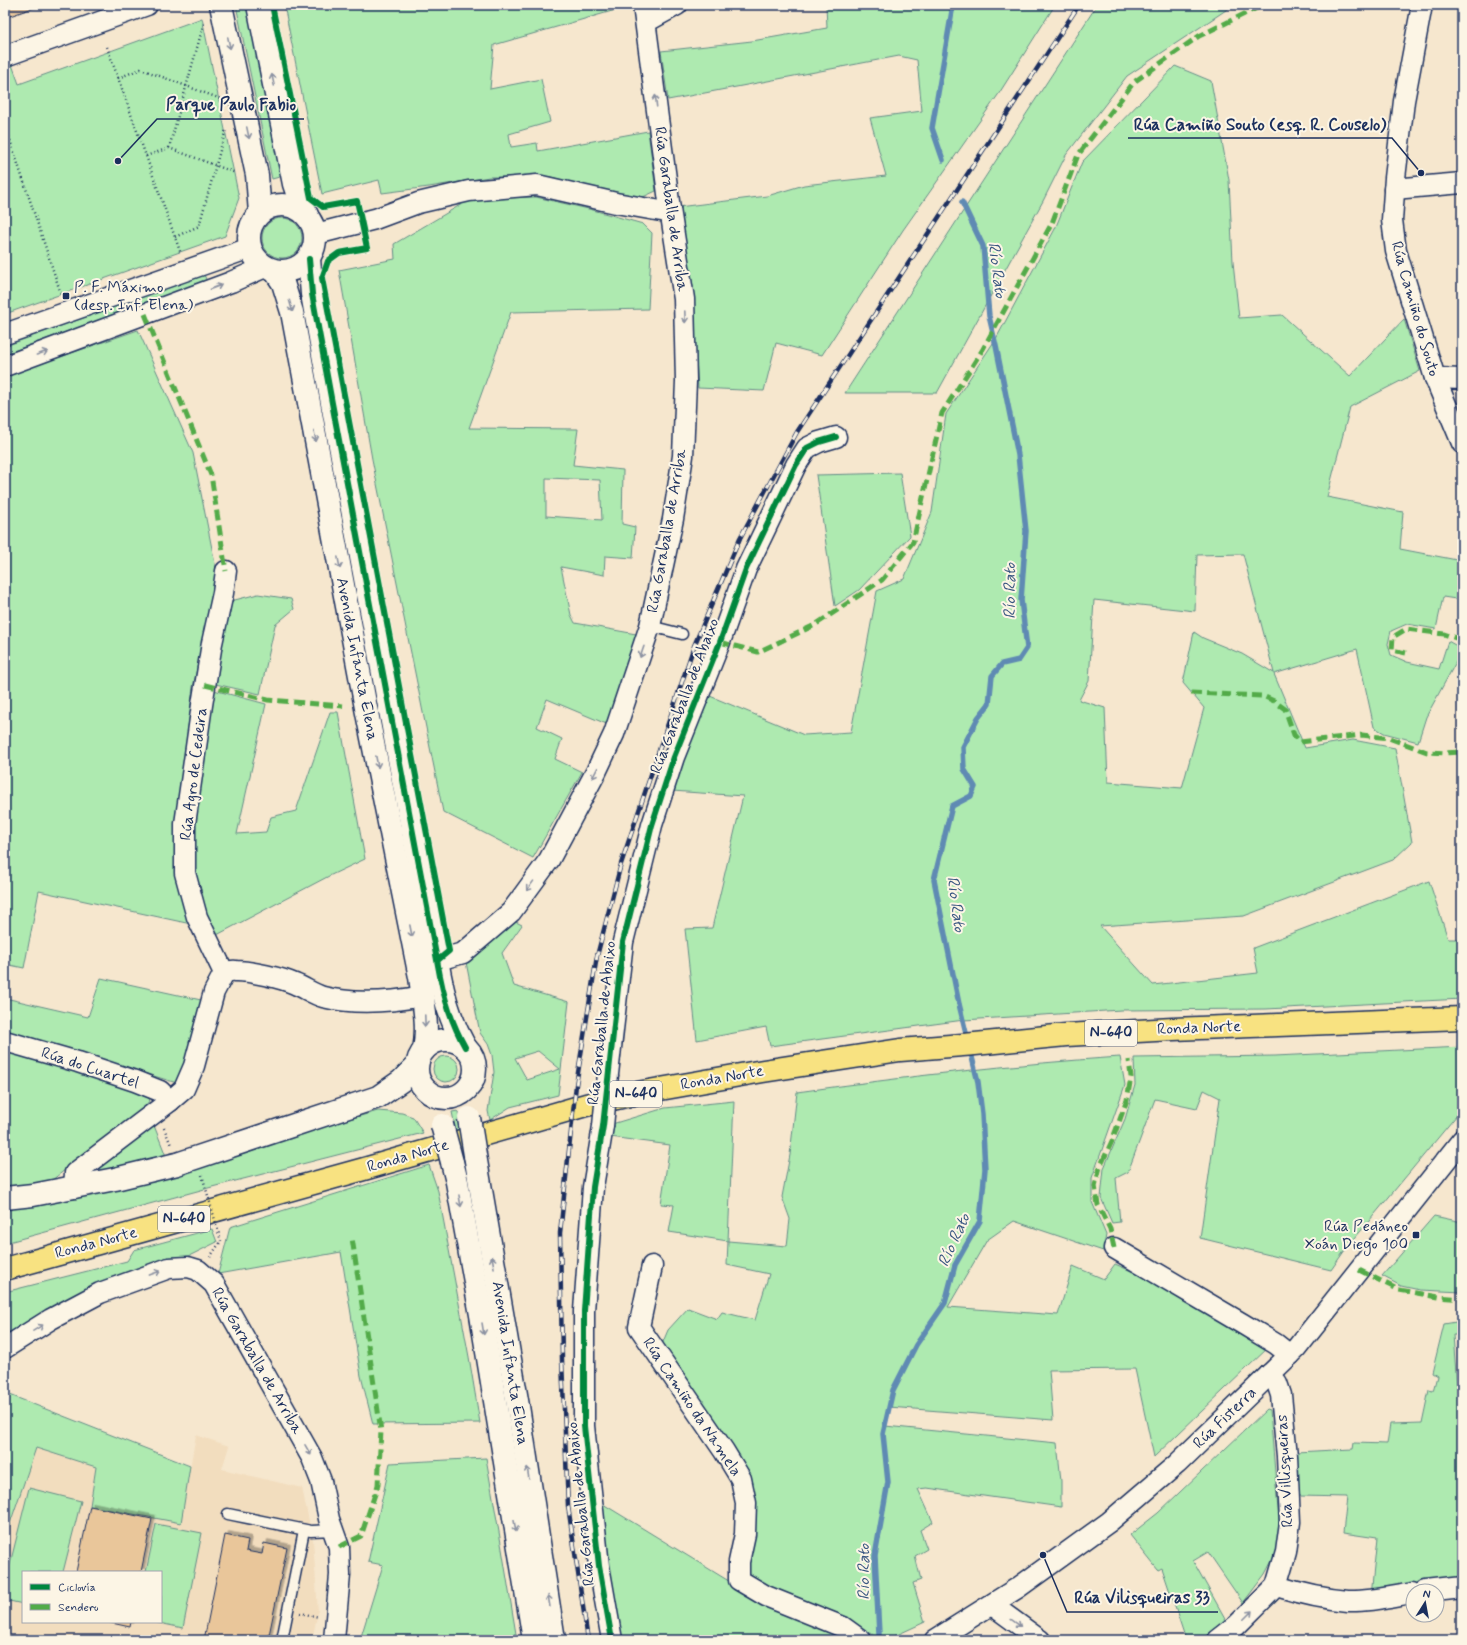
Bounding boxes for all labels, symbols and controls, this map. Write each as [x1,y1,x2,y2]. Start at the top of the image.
one-way arrow [225,36,233,49]
one-way arrow [269,73,277,86]
callout: Parque Paulo Fabio [157,90,304,119]
text: Parque Paulo Fabio [166,94,296,117]
one-way arrow [653,95,660,108]
callout: Rúa Camiño Souto (esq. R. Couselo) [1128,109,1392,138]
text: Rúa Camiño Souto (esq. R. Couselo) [1134,114,1387,136]
street label: Rúa Garaballa de Arriba [649,125,693,293]
one-way arrow [244,126,252,139]
street label: Rúa Camiño do Souto [1386,239,1444,379]
water label: Río Rato [982,241,1012,300]
place label: P. F. Máximo (desp. Inf. Elena) [74,277,194,316]
one-way arrow [209,283,221,291]
marker: P. F. Máximo (desp. Inf. Elena) [61,291,71,301]
one-way arrow [288,299,295,312]
one-way arrow [681,310,688,323]
one-way arrow [35,349,47,357]
one-way arrow [311,429,319,442]
street label: Rúa Garaballa de Arriba [642,447,692,615]
one-way arrow [335,557,343,570]
water label: Río Rato [999,563,1021,619]
street label: Avenida Infanta Elena [331,576,383,742]
street label: Rúa Garaballa de Abaixo [646,615,724,777]
one-way arrow [638,646,645,659]
street label: Rúa Agro de Cedeira [175,706,213,842]
one-way arrow [374,755,382,768]
one-way arrow [591,767,598,779]
water label: Río Rato [941,875,971,934]
one-way arrow [526,880,534,891]
one-way arrow [407,924,415,937]
street label: Rúa Garaballa de Abaixo [583,940,621,1106]
one-way arrow [422,1014,429,1027]
street label: Ronda Norte [1157,1016,1241,1040]
road number: N-640 [1085,1020,1137,1046]
street label: Rúa do Cuartel [38,1042,142,1094]
street label: Ronda Norte [679,1060,765,1096]
road number: N-640 [610,1081,662,1107]
street label: Ronda Norte [365,1134,451,1178]
one-way arrow [457,1194,465,1207]
road number: N-640 [158,1206,210,1232]
water label: Río Rato [933,1210,976,1270]
place label: Rúa Pedáneo Xoán Diego 100 [1305,1216,1408,1256]
street label: Ronda Norte [53,1222,139,1264]
marker: Rúa Pedáneo Xoán Diego 100 [1411,1230,1421,1240]
one-way arrow [489,1256,497,1269]
one-way arrow [149,1268,161,1276]
street label: Avenida Infanta Elena [487,1280,533,1446]
street label: Rúa Garaballa de Arriba [206,1284,308,1438]
one-way arrow [479,1322,487,1335]
one-way arrow [32,1323,44,1331]
street label: Rúa Camiño da Namela [638,1333,746,1481]
street label: Rúa Fisterra [1189,1382,1261,1454]
street label: Rúa Villisqueiras [1272,1414,1298,1528]
street label: Rúa Garaballa de Abaixo [562,1421,600,1587]
one-way arrow [304,1444,312,1456]
one-way arrow [524,1467,532,1480]
one-way arrow [512,1519,520,1532]
water label: Río Rato [853,1544,875,1600]
legend [22,1571,162,1623]
text: Ciclovía [58,1580,96,1596]
callout: Rúa Vilisqueiras 33 [1067,1583,1218,1612]
north arrow [1405,1583,1445,1623]
text: Rúa Vilisqueiras 33 [1074,1587,1211,1609]
text: N [1422,1587,1432,1602]
one-way arrow [544,1595,552,1608]
text: Sendero [58,1600,99,1616]
one-way arrow [1242,1610,1252,1620]
one-way arrow [1010,1619,1021,1627]

